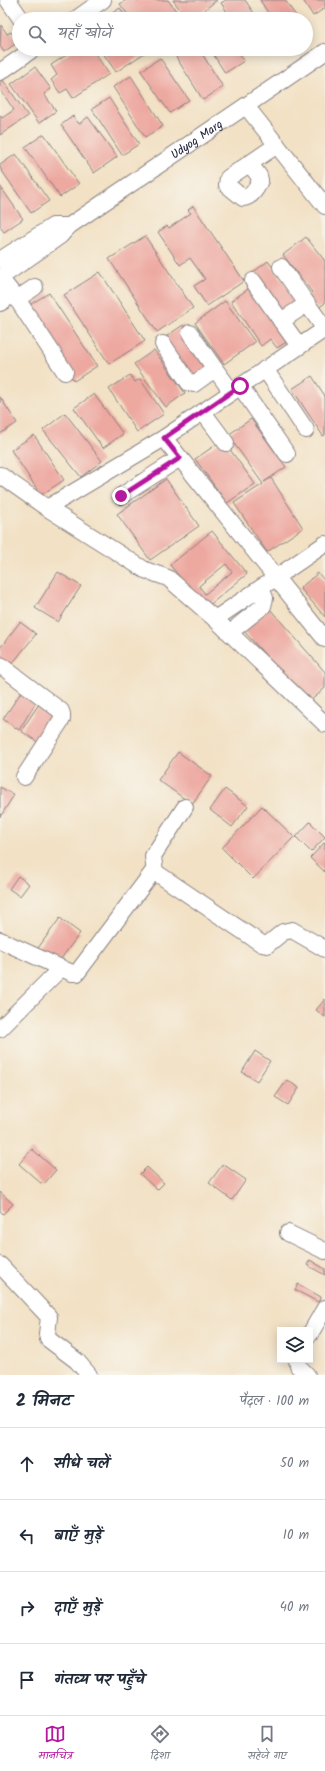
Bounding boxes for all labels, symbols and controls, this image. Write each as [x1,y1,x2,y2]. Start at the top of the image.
search box [12,12,313,56]
text: यहाँ खोजें [58,22,112,46]
icon: search [26,23,48,45]
street label: Udyog Marg [167,115,227,164]
route start [231,377,249,395]
route end [112,487,130,505]
map controls [277,1327,313,1363]
button: layers [277,1327,313,1363]
text: 2 मिनट [16,1388,71,1415]
text: पैदल · 100 m [240,1391,309,1412]
text: सीधे चलें [54,1452,109,1476]
icon: ahead [16,1453,38,1475]
text: 50 m [280,1453,309,1474]
text: बाएँ मुड़ें [54,1524,102,1548]
icon: left [16,1525,38,1547]
text: 10 m [283,1525,309,1546]
text: दाएँ मुड़ें [54,1596,101,1620]
icon: right [16,1597,38,1619]
text: 40 m [280,1597,309,1618]
text: गंतव्य पर पहुँचे [54,1668,145,1692]
icon: arrive [16,1669,38,1691]
tab: मानचित्र [38,1723,72,1765]
tab: दिशा [149,1723,171,1765]
tab: सहेजे गए [247,1723,287,1765]

